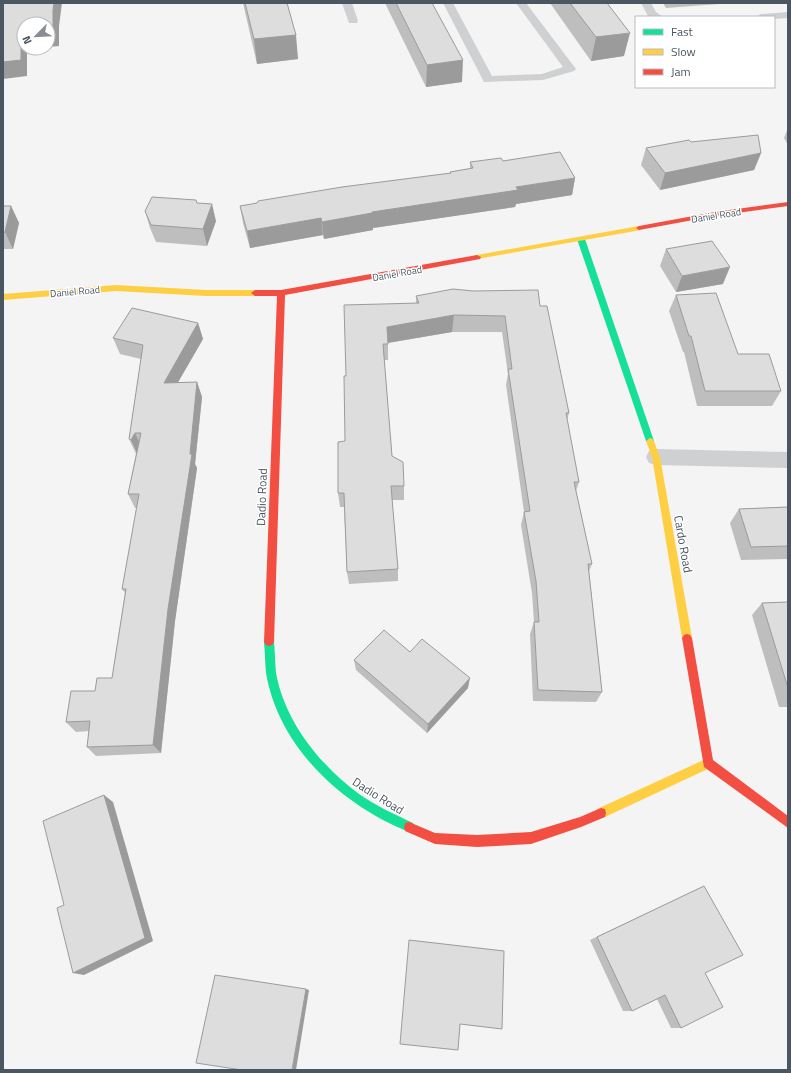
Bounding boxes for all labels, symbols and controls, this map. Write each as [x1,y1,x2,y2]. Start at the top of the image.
north arrow [16,16,56,56]
legend [635,16,775,88]
text: Fast [671,22,694,41]
text: N [18,33,36,47]
text: Slow [671,42,696,61]
text: Jam [671,62,691,81]
street label: Daniel Road [690,204,742,227]
street label: Daniel Road [371,262,423,285]
street label: Daniel Road [49,282,101,301]
street label: Dadio Road [251,468,272,526]
street label: Cardo Road [669,514,698,574]
street label: Dadio Road [349,772,408,819]

